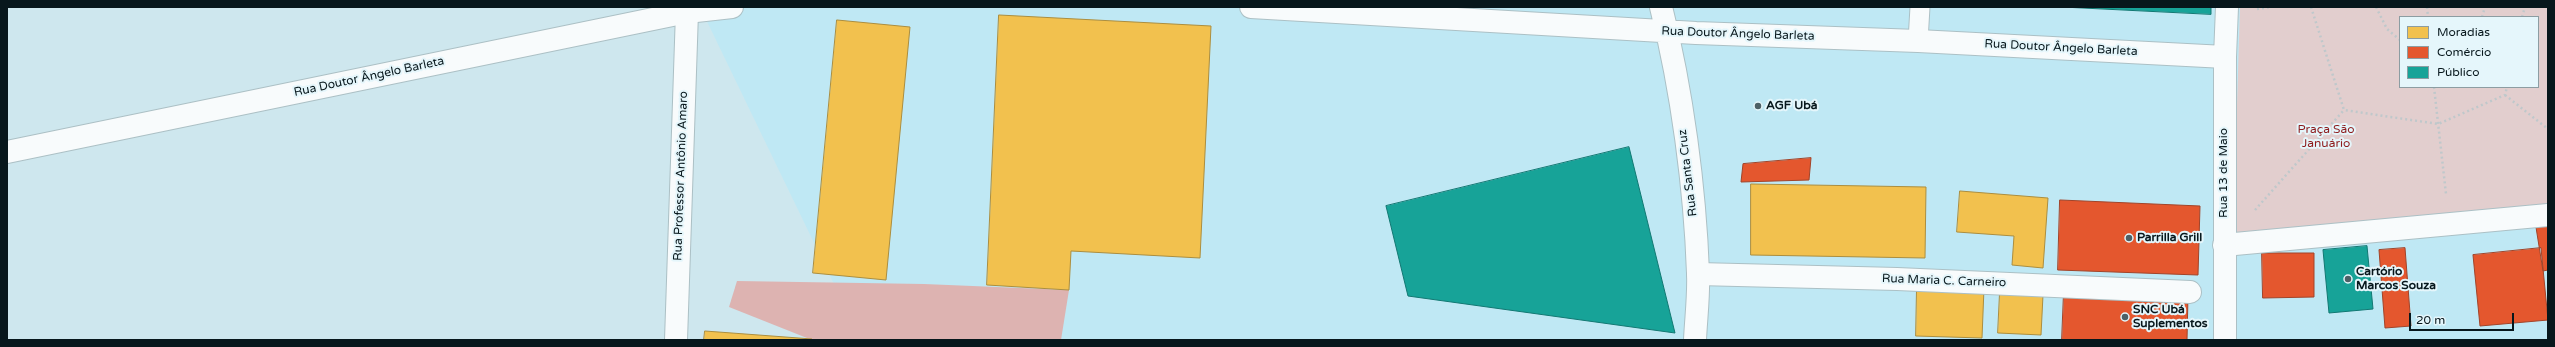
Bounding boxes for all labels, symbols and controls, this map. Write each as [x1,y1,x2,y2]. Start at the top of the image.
legend [2399,16,2539,88]
street label: Rua Doutor Ângelo Barleta [1661,24,1815,44]
text: Moradias [2437,25,2490,39]
street label: Rua Doutor Ângelo Barleta [1984,37,2138,59]
text: Comércio [2437,45,2491,59]
street label: Rua Doutor Ângelo Barleta [293,54,445,100]
text: Público [2437,65,2479,79]
street label: Rua Professor Antônio Amaro [671,91,691,261]
place label: AGF Ubá [1766,99,1818,113]
marker: AGF Ubá [1753,101,1763,111]
park label: Praça São Januário [2298,123,2354,151]
street label: Rua 13 de Maio [2217,128,2231,218]
street label: Rua Santa Cruz [1676,129,1700,217]
place label: Parrilla Grill [2137,231,2202,245]
marker: Parrilla Grill [2124,233,2134,243]
place label: Cartório Marcos Souza [2356,265,2436,293]
street label: Rua Maria C. Carneiro [1882,272,2006,290]
marker: Cartório Marcos Souza [2343,274,2353,284]
place label: SNC Ubá Suplementos [2133,303,2207,331]
scale bar [2411,305,2516,331]
marker: SNC Ubá Suplementos [2120,312,2130,322]
text: 20 m [2416,313,2445,327]

